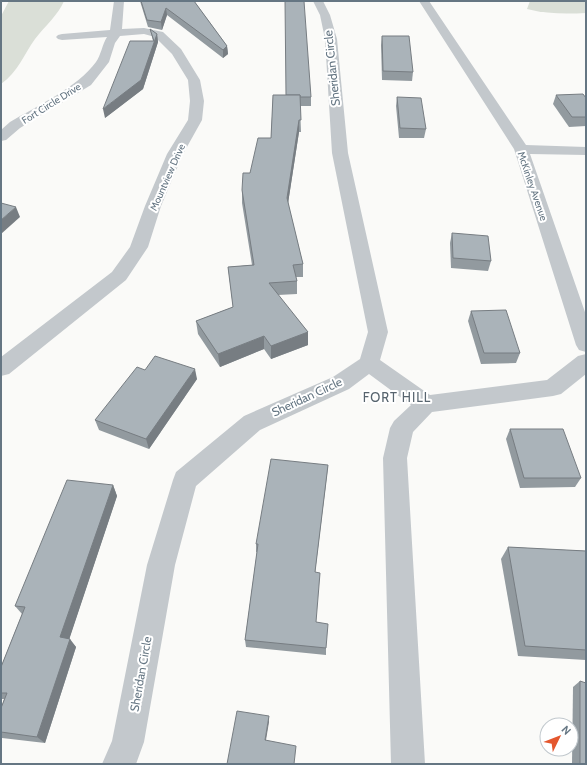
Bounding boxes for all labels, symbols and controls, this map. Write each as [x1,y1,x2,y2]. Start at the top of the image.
street label: Sheridan Circle [320,29,343,107]
street label: Fort Circle Drive [19,80,83,127]
street label: Mountview Drive [147,142,188,213]
street label: McKinley Avenue [515,150,550,223]
street label: Sheridan Circle [269,374,344,419]
district label: FORT HILL [363,389,431,405]
street label: Sheridan Circle [127,635,154,713]
north arrow [539,717,579,757]
text: N [559,723,574,738]

